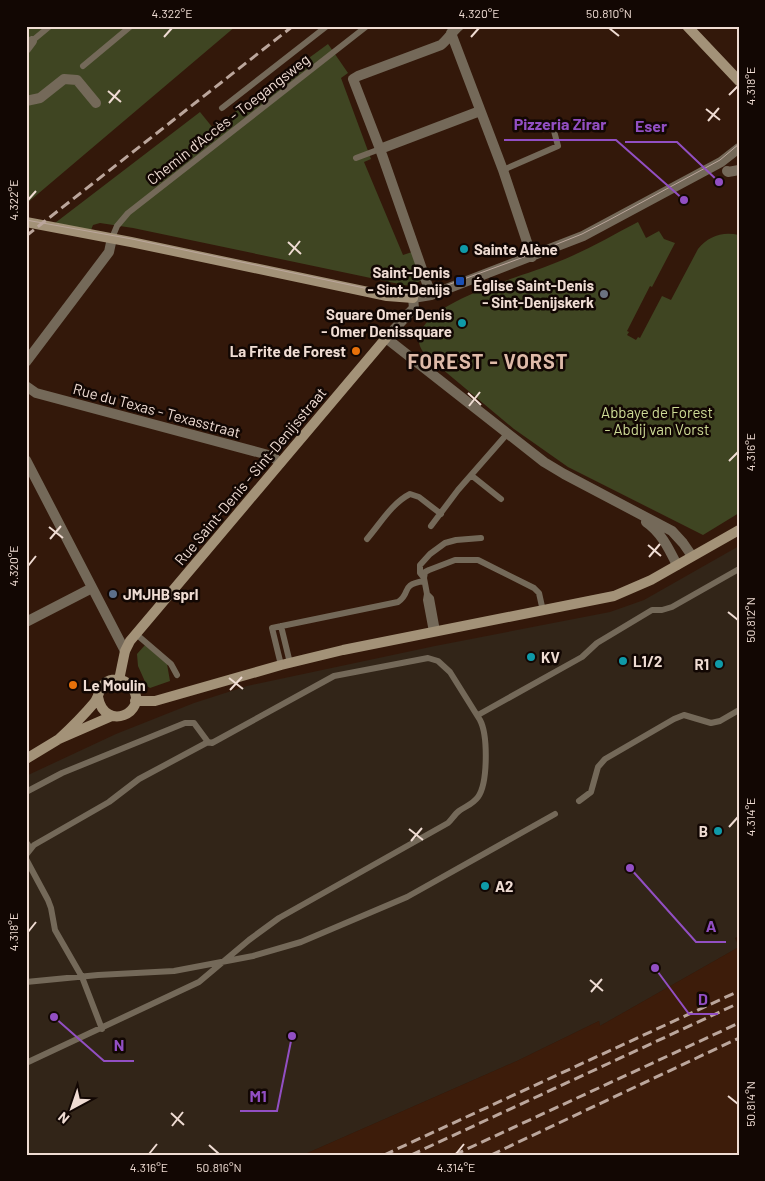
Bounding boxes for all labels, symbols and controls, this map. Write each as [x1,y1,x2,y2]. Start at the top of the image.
text: 4.322°E [152,6,192,20]
text: 4.320°E [458,6,500,20]
text: 50.810°N [586,6,632,20]
street label: Chemin d'Accès - Toegangsweg [143,50,313,188]
text: 4.318°E [743,67,757,105]
callout: Pizzeria Zirar [504,109,616,140]
callout: Eser [625,111,677,142]
text: Pizzeria Zirar [514,114,606,133]
text: Eser [635,116,667,135]
text: 4.322°E [6,180,20,220]
place label: Sainte Alène [474,240,558,258]
marker: Sainte Alène [458,243,470,255]
place label: Saint-Denis - Sint-Denijs [367,263,450,298]
marker: Saint-Denis - Sint-Denijs [454,275,466,287]
place label: Église Saint-Denis - Sint-Denijskerk [473,276,594,311]
marker: Église Saint-Denis - Sint-Denijskerk [598,288,610,300]
place label: Square Omer Denis - Omer Denissquare [321,305,452,340]
marker: Square Omer Denis - Omer Denissquare [456,317,468,329]
place label: La Frite de Forest [230,342,346,360]
marker: La Frite de Forest [350,345,362,357]
district label: FOREST - VORST [407,349,569,373]
street label: Rue du Texas - Texasstraat [71,379,243,441]
street label: Rue Saint-Denis - Sint-Denijsstraat [170,383,330,569]
park label: Abbaye de Forest - Abdij van Vorst [601,403,713,438]
text: 4.316°E [743,433,757,471]
text: 4.320°E [6,545,20,587]
place label: JMJHB sprl [123,585,198,603]
marker: JMJHB sprl [107,588,119,600]
text: 50.812°N [743,597,757,643]
place label: KV [541,648,560,666]
marker: KV [525,651,537,663]
place label: L1/2 [633,652,662,670]
marker: L1/2 [617,655,629,667]
place label: R1 [694,655,709,673]
marker: R1 [713,658,725,670]
place label: Le Moulin [83,676,146,694]
marker: Le Moulin [67,679,79,691]
text: 4.314°E [743,798,757,836]
place label: B [699,822,708,840]
marker: B [712,825,724,837]
place label: A2 [495,877,513,895]
marker: A2 [479,880,491,892]
callout: A [696,911,726,942]
text: 4.318°E [6,913,20,951]
text: A [706,916,717,935]
callout: D [689,983,718,1014]
text: D [698,989,708,1008]
callout: N [104,1030,134,1061]
text: N [114,1035,124,1054]
callout: M1 [240,1080,277,1111]
text: 50.814°N [743,1081,757,1127]
north arrow [48,1084,98,1134]
text: M1 [249,1086,267,1105]
text: N [54,1109,72,1128]
text: 4.316°E [130,1160,168,1174]
text: 50.816°N [196,1160,242,1174]
text: 4.314°E [437,1160,475,1174]

